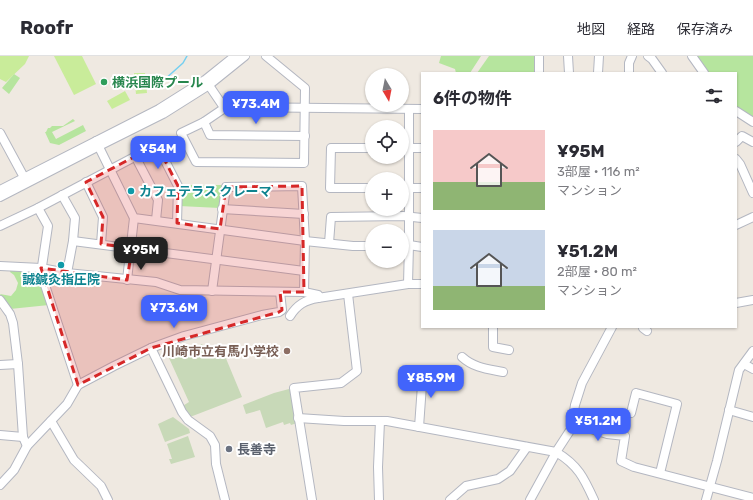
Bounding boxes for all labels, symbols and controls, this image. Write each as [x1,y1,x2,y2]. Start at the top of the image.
text: Roofr [20,16,73,39]
text: 地図 [577,21,605,38]
text: 経路 [627,21,655,38]
text: 保存済み [677,21,733,38]
north arrow [365,68,409,112]
map controls [365,68,409,268]
place label: 横浜国際プール [112,75,203,90]
marker: 横浜国際プール [99,77,109,87]
icon: filters [703,85,725,107]
text: 6件の物件 [433,88,512,108]
pin: ¥73.4M [223,91,289,125]
text: ¥73.4M [232,96,280,111]
button: locate [365,120,409,164]
pin: ¥54M [134,136,182,170]
text: ¥54M [140,141,177,156]
text: ¥95M [557,141,605,161]
icon: home [465,146,513,194]
text: 3部屋 · 116 m² [557,164,640,179]
button: + [365,172,409,216]
text: マンション [557,183,622,198]
place label: カフェテラス クレーマ [139,184,272,199]
marker: カフェテラス クレーマ [126,186,136,196]
button: − [365,224,409,268]
pin: ¥95M [117,237,165,271]
text: ¥51.2M [557,241,618,261]
text: ¥95M [123,242,159,257]
icon: home [465,246,513,294]
marker: 誠鍼灸指圧院 [56,260,66,270]
text: 2部屋 · 80 m² [557,264,637,279]
place label: 誠鍼灸指圧院 [22,272,100,287]
text: マンション [557,283,622,298]
pin: ¥73.6M [141,295,207,329]
text: ¥73.6M [150,300,198,315]
place label: 川崎市立有馬小学校 [162,344,279,359]
marker: 川崎市立有馬小学校 [282,346,292,356]
pin: ¥85.9M [398,365,464,399]
text: ¥85.9M [407,370,455,385]
pin: ¥51.2M [565,408,631,442]
text: ¥51.2M [575,413,621,428]
place label: 長善寺 [237,442,276,457]
marker: 長善寺 [224,444,234,454]

